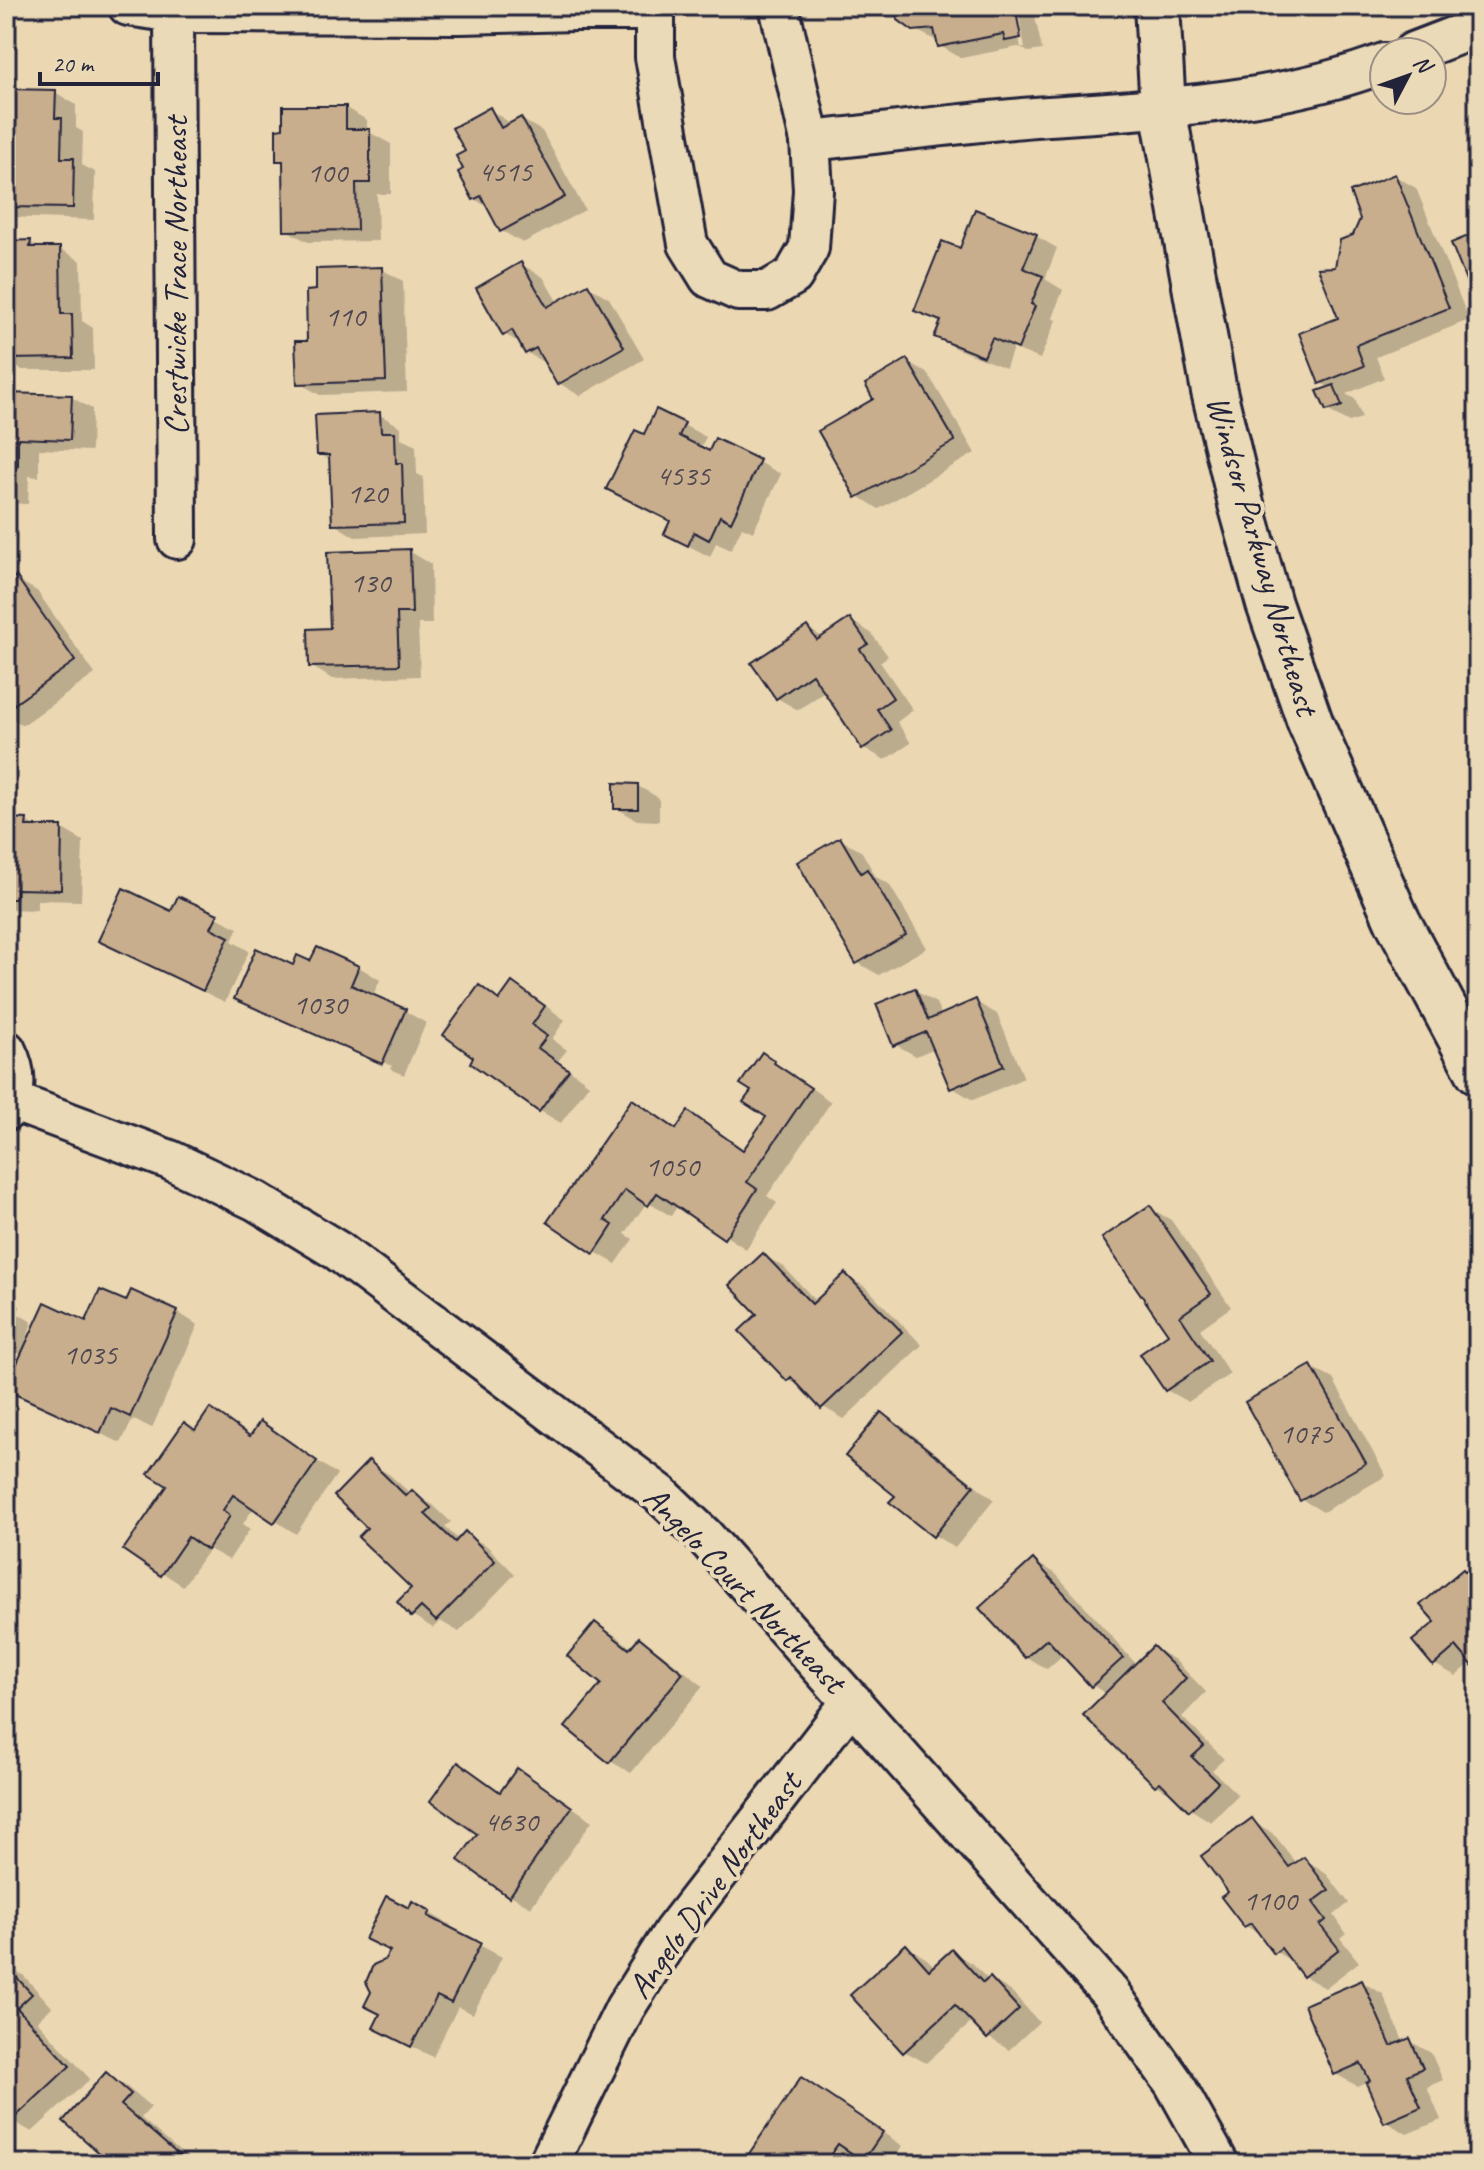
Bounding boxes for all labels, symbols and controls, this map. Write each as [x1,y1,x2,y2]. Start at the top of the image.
scale bar [40,36,158,86]
north arrow [1368,36,1448,116]
text: 20 m [52,49,95,79]
text: N [1407,49,1440,80]
street label: Crestwicke Trace Northeast [154,113,197,435]
house number: 4515 [478,152,533,190]
house number: 100 [307,153,350,191]
house number: 110 [325,297,368,335]
street label: Windsor Parkway Northeast [1197,391,1330,723]
house number: 4535 [656,456,711,494]
house number: 120 [347,474,390,512]
house number: 130 [350,563,393,601]
house number: 1030 [293,985,349,1023]
house number: 1050 [645,1147,701,1185]
house number: 1035 [63,1335,118,1373]
house number: 1075 [1279,1414,1335,1452]
street label: Angelo Court Northeast [635,1476,858,1705]
street label: Angelo Drive Northeast [617,1760,813,2007]
house number: 4630 [484,1802,540,1840]
house number: 1100 [1243,1881,1300,1919]

